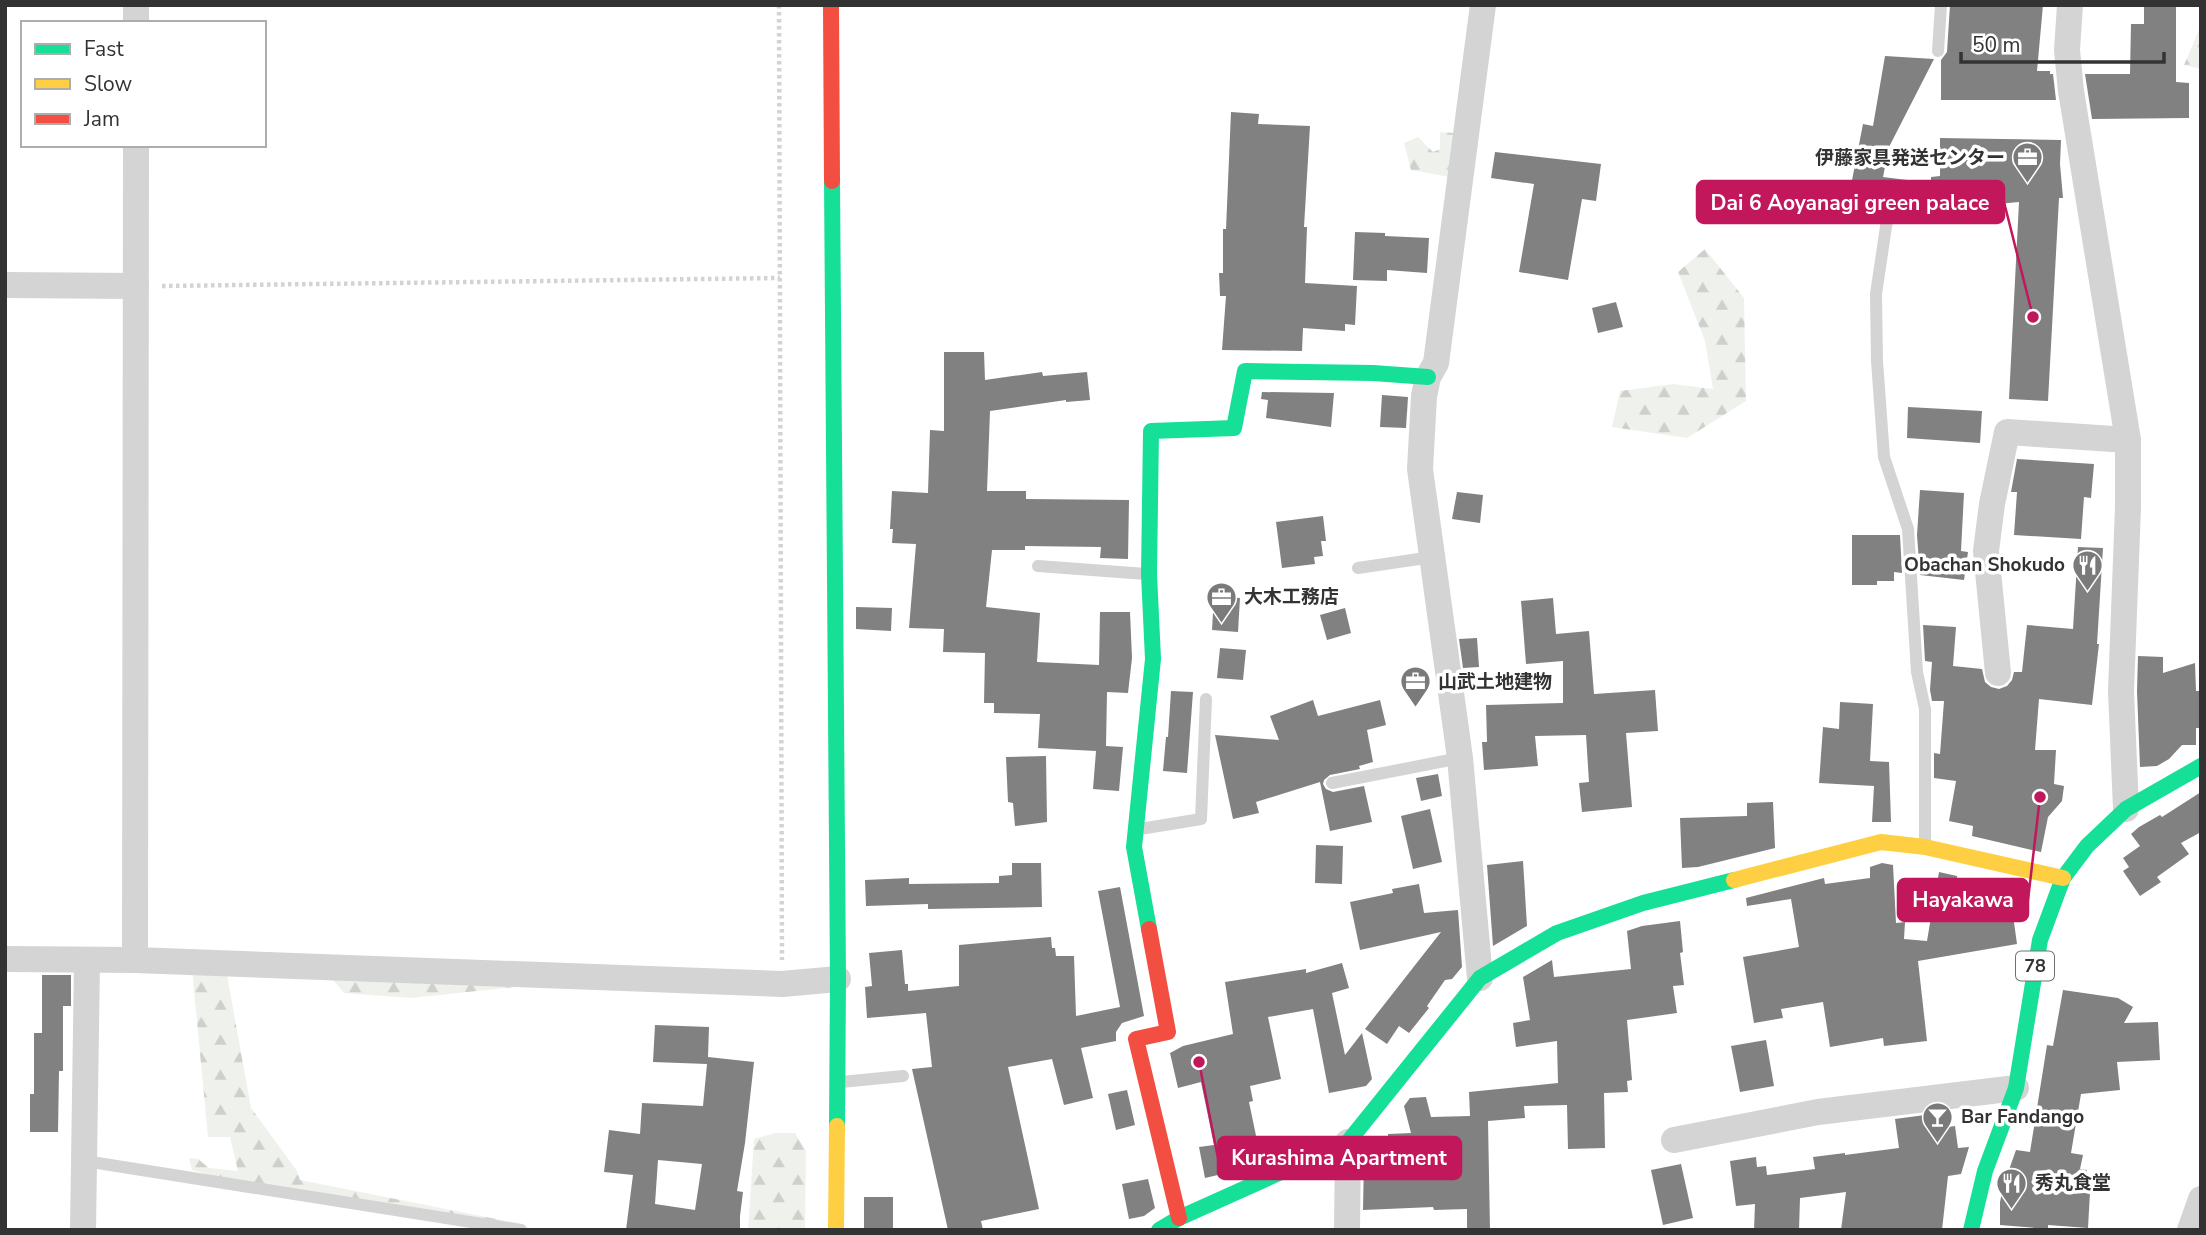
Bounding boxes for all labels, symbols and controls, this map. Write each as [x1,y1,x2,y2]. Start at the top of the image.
legend [21,21,266,147]
scale bar [1961,21,2164,65]
text: 50 m [1972,31,2021,59]
text: Fast [84,35,124,63]
text: Slow [84,70,133,98]
text: Jam [83,105,120,133]
office icon: 伊藤家具発送センター [2011,141,2045,185]
place label: 伊藤家具発送センター [1815,145,2005,171]
callout: Dai 6 Aoyanagi green palace [1697,181,2004,223]
text: Dai 6 Aoyanagi green palace [1711,189,1989,217]
restaurant icon: Obachan Shokudo [2071,548,2105,592]
place label: Obachan Shokudo [1904,552,2065,578]
office icon: 大木工務店 [1204,580,1238,624]
place label: 大木工務店 [1244,584,1339,610]
office icon: 山武土地建物 [1398,665,1432,709]
place label: 山武土地建物 [1438,669,1552,695]
callout: Hayakawa [1898,879,2028,921]
text: Hayakawa [1912,886,2014,914]
road number: 78 [2016,951,2054,981]
bar icon: Bar Fandango [1921,1100,1955,1144]
place label: Bar Fandango [1961,1104,2084,1130]
callout: Kurashima Apartment [1218,1137,1461,1179]
text: Kurashima Apartment [1231,1144,1448,1172]
restaurant icon: 秀丸食堂 [1995,1166,2029,1210]
place label: 秀丸食堂 [2035,1170,2111,1196]

